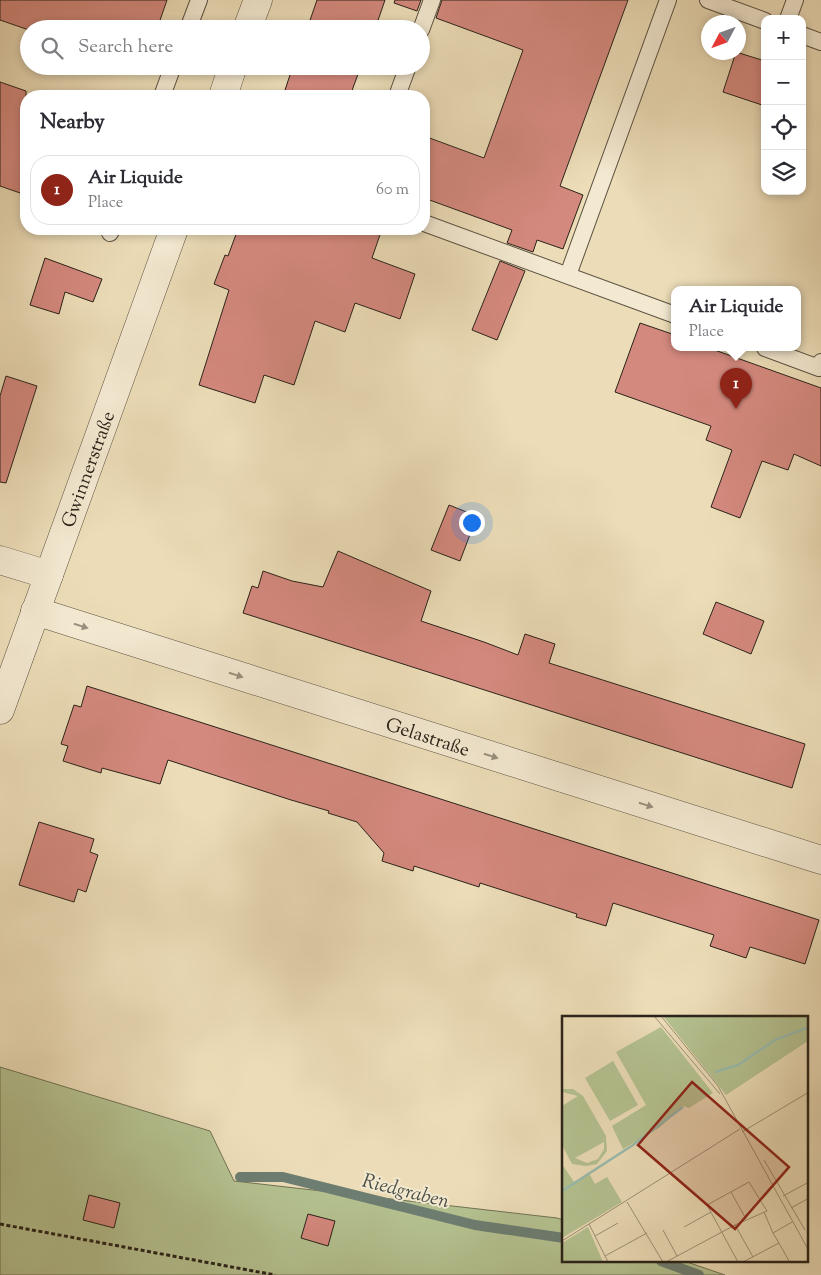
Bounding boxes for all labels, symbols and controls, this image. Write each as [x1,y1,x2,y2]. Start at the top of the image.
north arrow [701,15,746,60]
map controls [761,15,806,195]
button: + [761,15,806,60]
search box [20,20,430,75]
icon: search [38,34,66,62]
text: Search here [78,34,173,61]
button: − [761,60,806,105]
button: locate [761,105,806,150]
text: Nearby [40,108,105,138]
button: layers [761,150,806,195]
text: Air Liquide [88,165,183,192]
text: 1 [54,179,60,202]
text: 60 m [376,179,409,202]
text: Place [88,192,123,215]
popup [671,286,801,351]
text: Air Liquide [689,294,783,321]
text: Place [689,321,724,344]
pin: 1 [720,368,752,409]
street label: Gwinnerstraße [56,408,123,532]
your location [459,510,485,536]
one-way arrow [74,623,89,630]
one-way arrow [229,672,244,679]
street label: Gelastraße [382,712,473,765]
one-way arrow [484,752,499,760]
one-way arrow [639,802,654,809]
inset map [562,1016,808,1262]
water label: Riedgraben [359,1168,452,1217]

